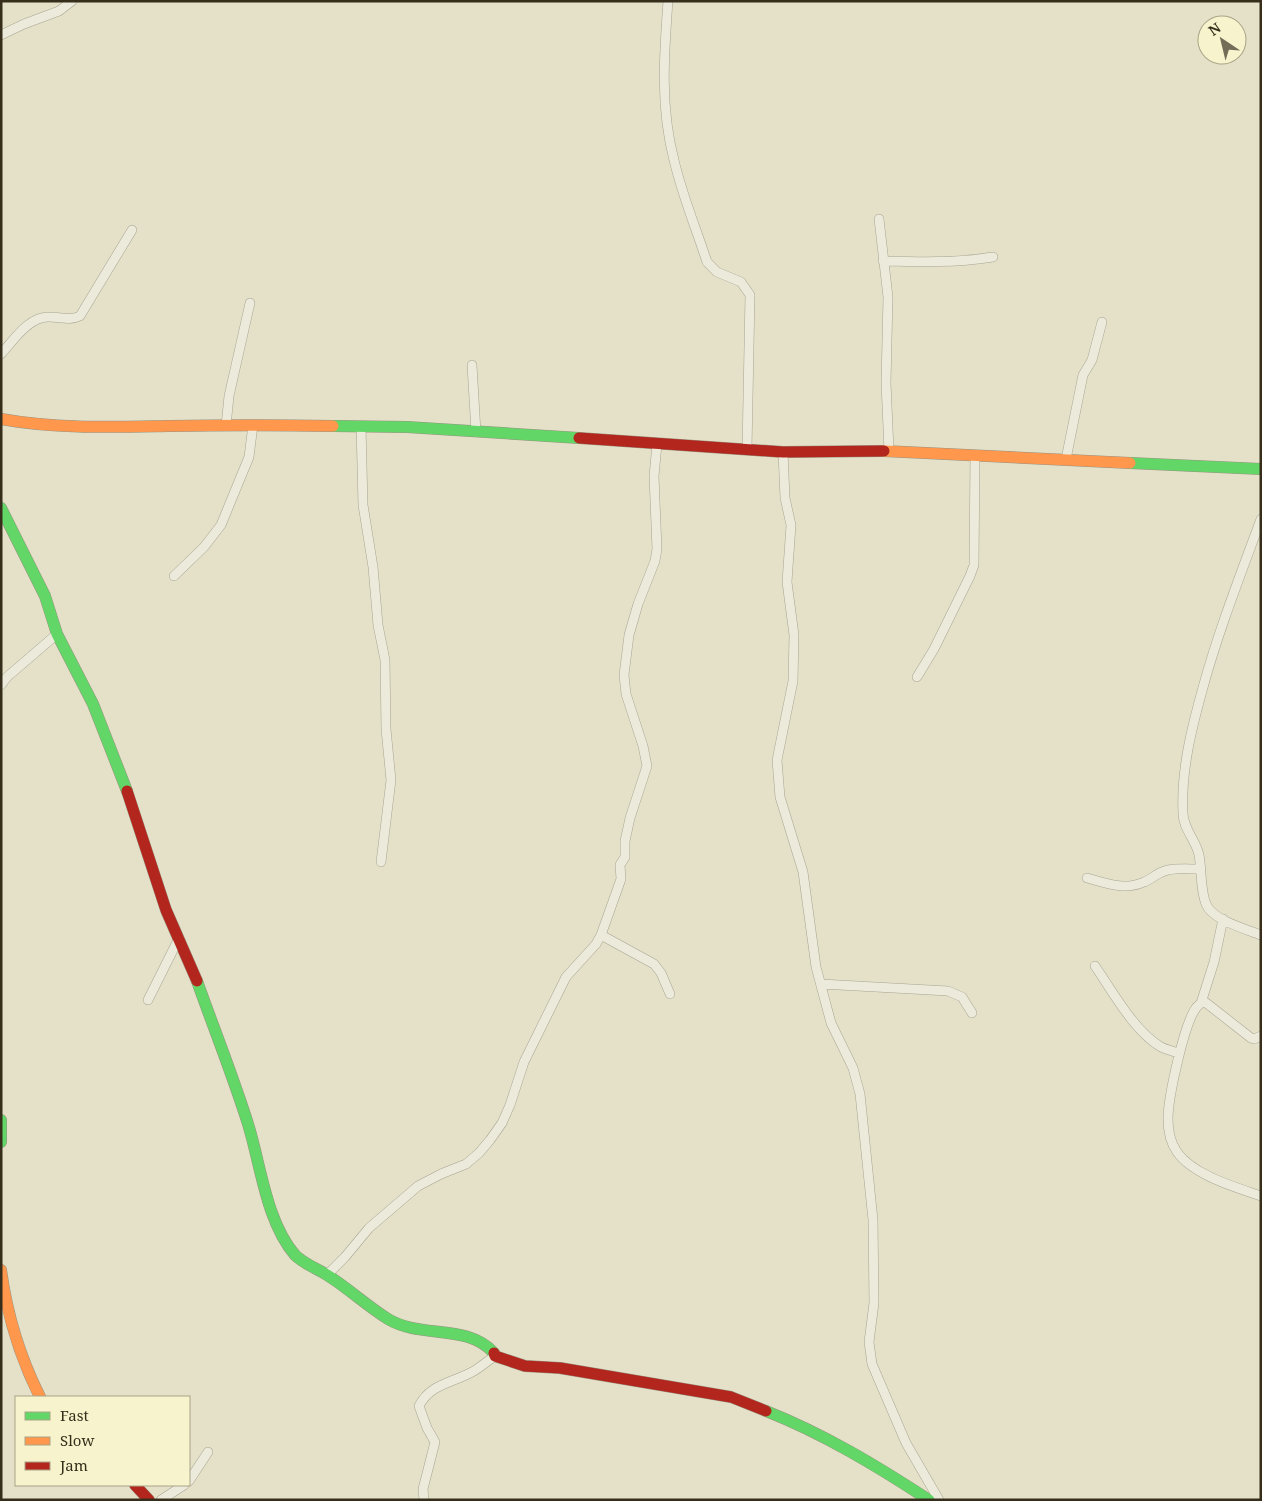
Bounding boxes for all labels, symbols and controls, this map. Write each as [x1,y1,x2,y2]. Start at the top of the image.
north arrow [1197,15,1247,65]
text: N [1204,18,1224,40]
legend [15,1396,190,1486]
text: Fast [60,1405,89,1425]
text: Slow [60,1430,94,1450]
text: Jam [59,1455,88,1475]

